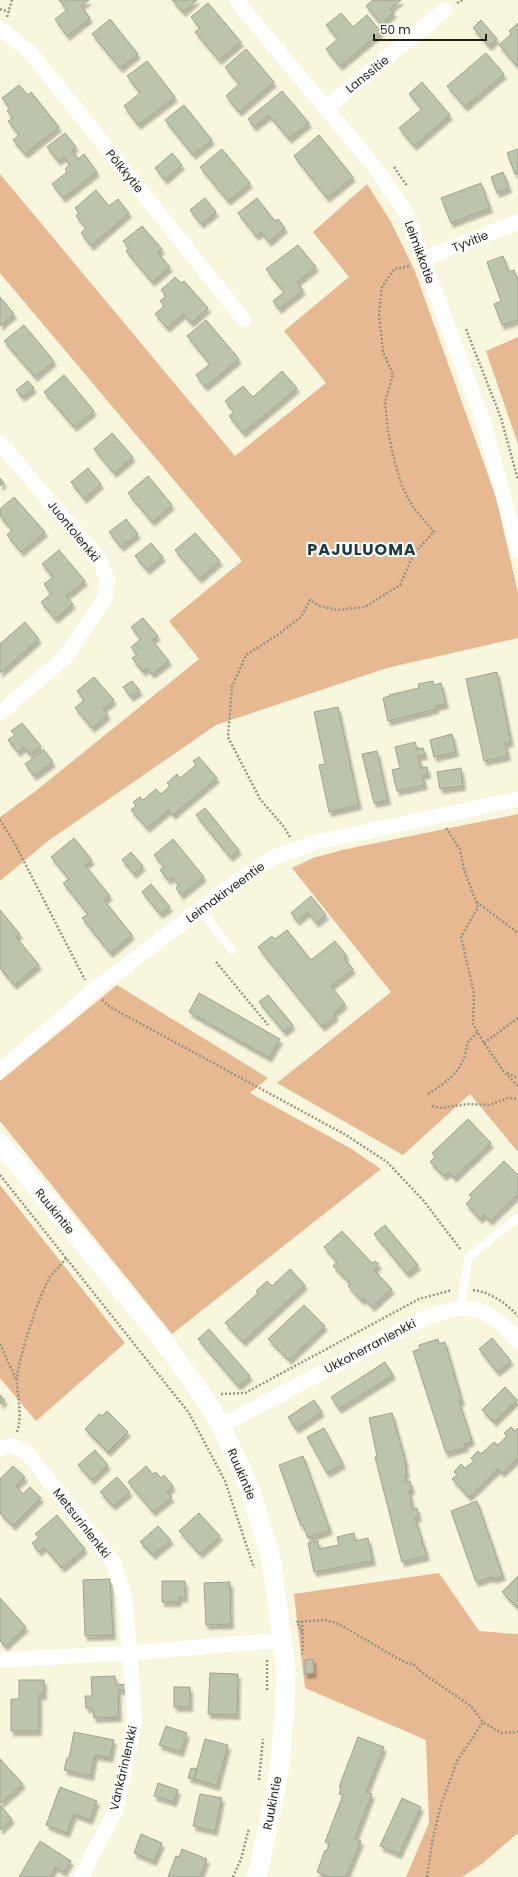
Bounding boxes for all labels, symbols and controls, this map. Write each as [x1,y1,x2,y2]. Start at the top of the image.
scale bar [374,16,486,42]
text: 50 m [380,21,411,38]
street label: Lanssitie [342,51,392,97]
street label: Pölkkytie [102,146,148,196]
street label: Leimikkotie [401,218,439,286]
street label: Tyvitie [449,226,491,256]
street label: Juontolenkki [44,497,104,565]
district label: PAJULUOMA [307,538,417,561]
street label: Leimakirveentie [182,858,268,926]
street label: Ruukintie [31,1185,79,1237]
street label: Ukkoherranlenkki [321,1315,419,1377]
street label: Ruukintie [224,1446,260,1502]
street label: Metsurinlenkki [49,1484,115,1562]
street label: Vänkärinlenkki [105,1724,141,1812]
street label: Ruukintie [258,1775,286,1831]

